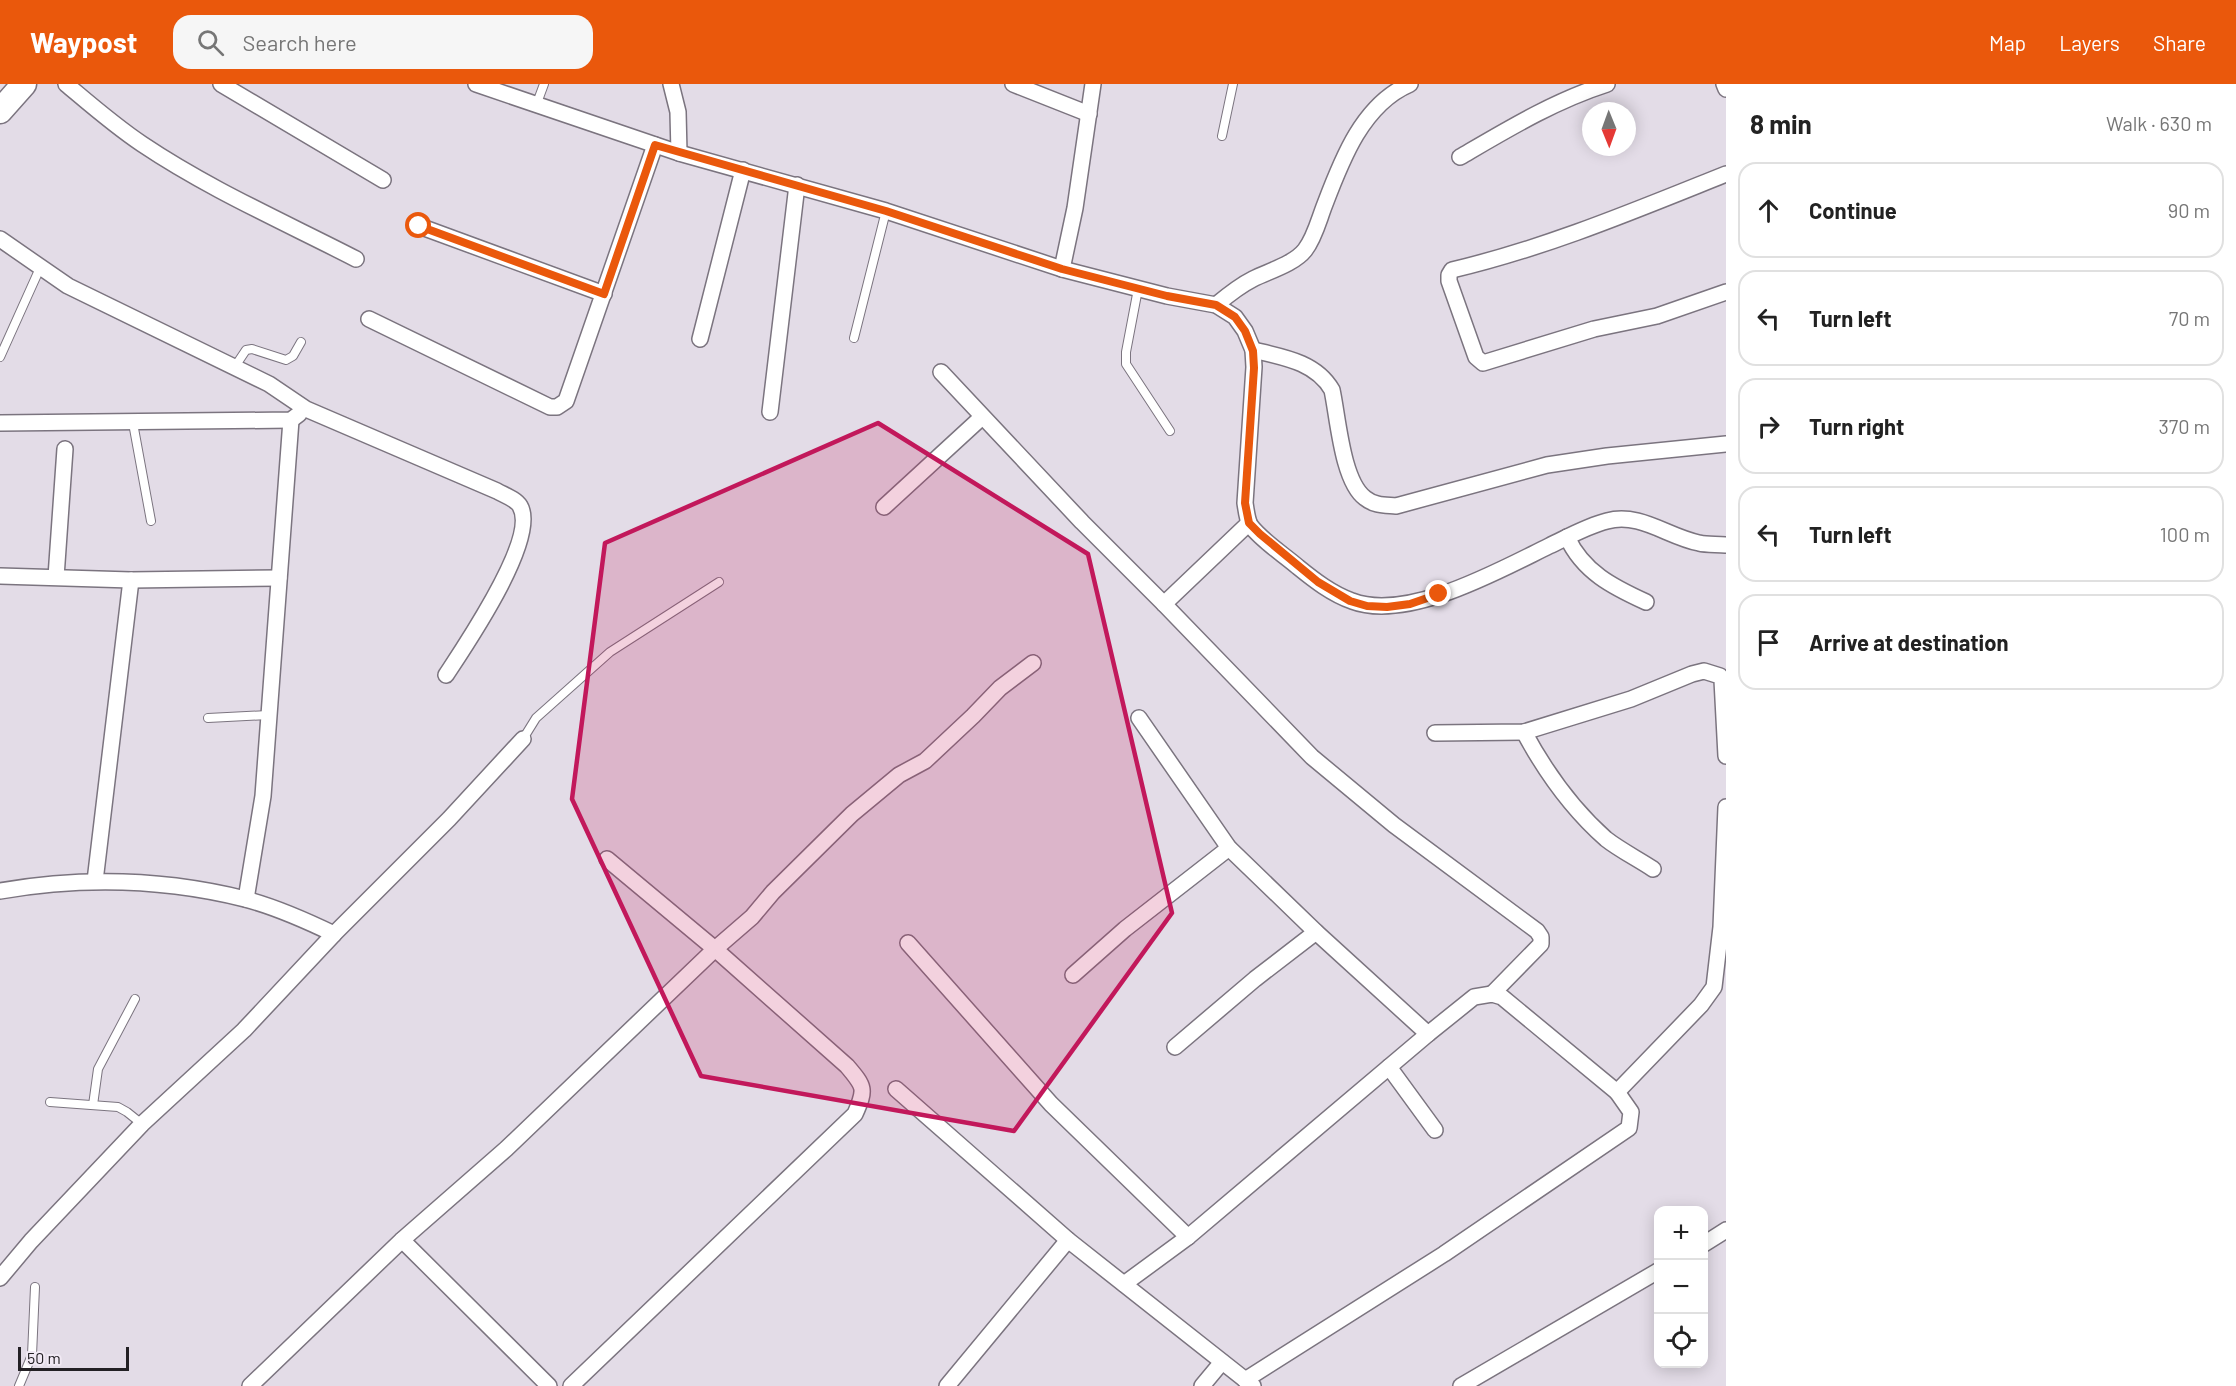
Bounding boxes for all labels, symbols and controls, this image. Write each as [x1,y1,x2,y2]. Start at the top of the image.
search box [173,15,593,69]
text: Waypost [30,25,137,59]
icon: search [194,26,227,59]
text: Search here [242,29,357,55]
text: Map [1989,30,2026,55]
text: Layers [2059,30,2120,55]
text: Share [2153,30,2206,55]
north arrow [1582,102,1636,156]
text: 8 min [1750,108,1812,139]
text: Walk · 630 m [2106,111,2212,135]
icon: ahead [1752,194,1785,227]
text: Continue [1809,197,1897,223]
text: 90 m [2168,198,2210,222]
route start [405,212,431,238]
icon: left [1752,302,1785,335]
text: Turn left [1809,305,1892,331]
text: 70 m [2169,306,2210,330]
icon: right [1752,410,1785,443]
text: Turn right [1809,413,1904,439]
text: 370 m [2158,414,2210,438]
icon: left [1752,518,1785,551]
text: Turn left [1809,521,1892,547]
text: 100 m [2160,522,2210,546]
route end [1425,580,1451,606]
icon: arrive [1752,626,1785,659]
text: Arrive at destination [1809,629,2008,655]
map controls [1654,1206,1708,1368]
button: + [1654,1206,1708,1260]
button: − [1654,1260,1708,1314]
button: locate [1654,1314,1708,1368]
scale bar [18,1344,129,1372]
text: 50 m [27,1348,61,1367]

